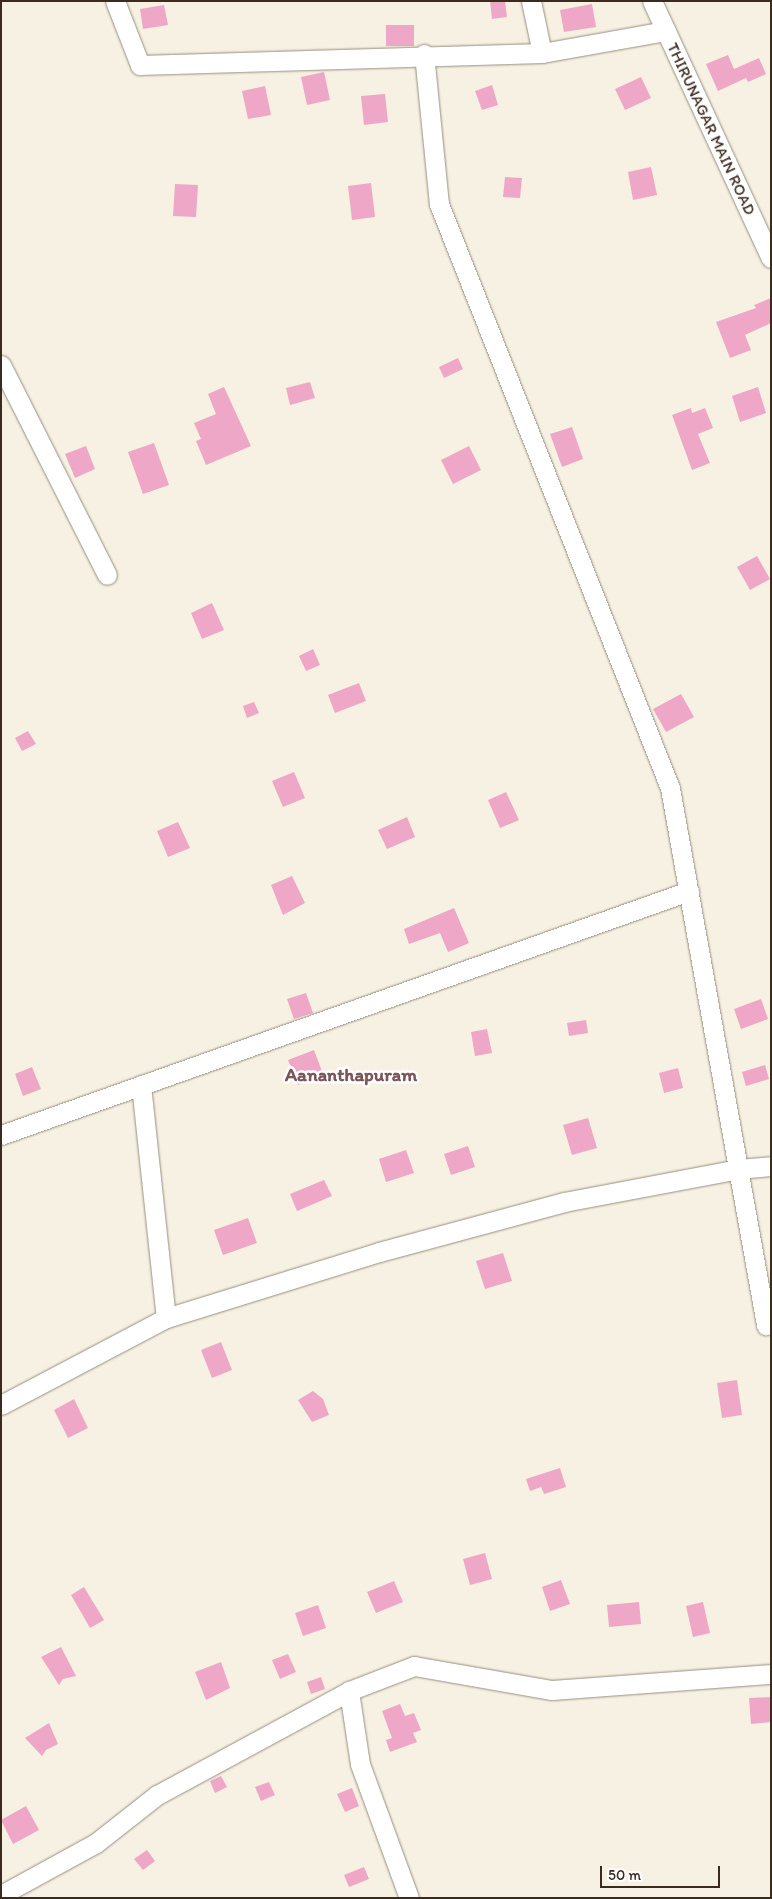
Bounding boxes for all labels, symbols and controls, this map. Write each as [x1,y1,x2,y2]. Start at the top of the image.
street label: THIRUNAGAR MAIN ROAD [663,41,759,217]
district label: Aananthapuram [285,1064,417,1086]
scale bar [602,1856,722,1888]
text: 50 m [608,1866,641,1884]

